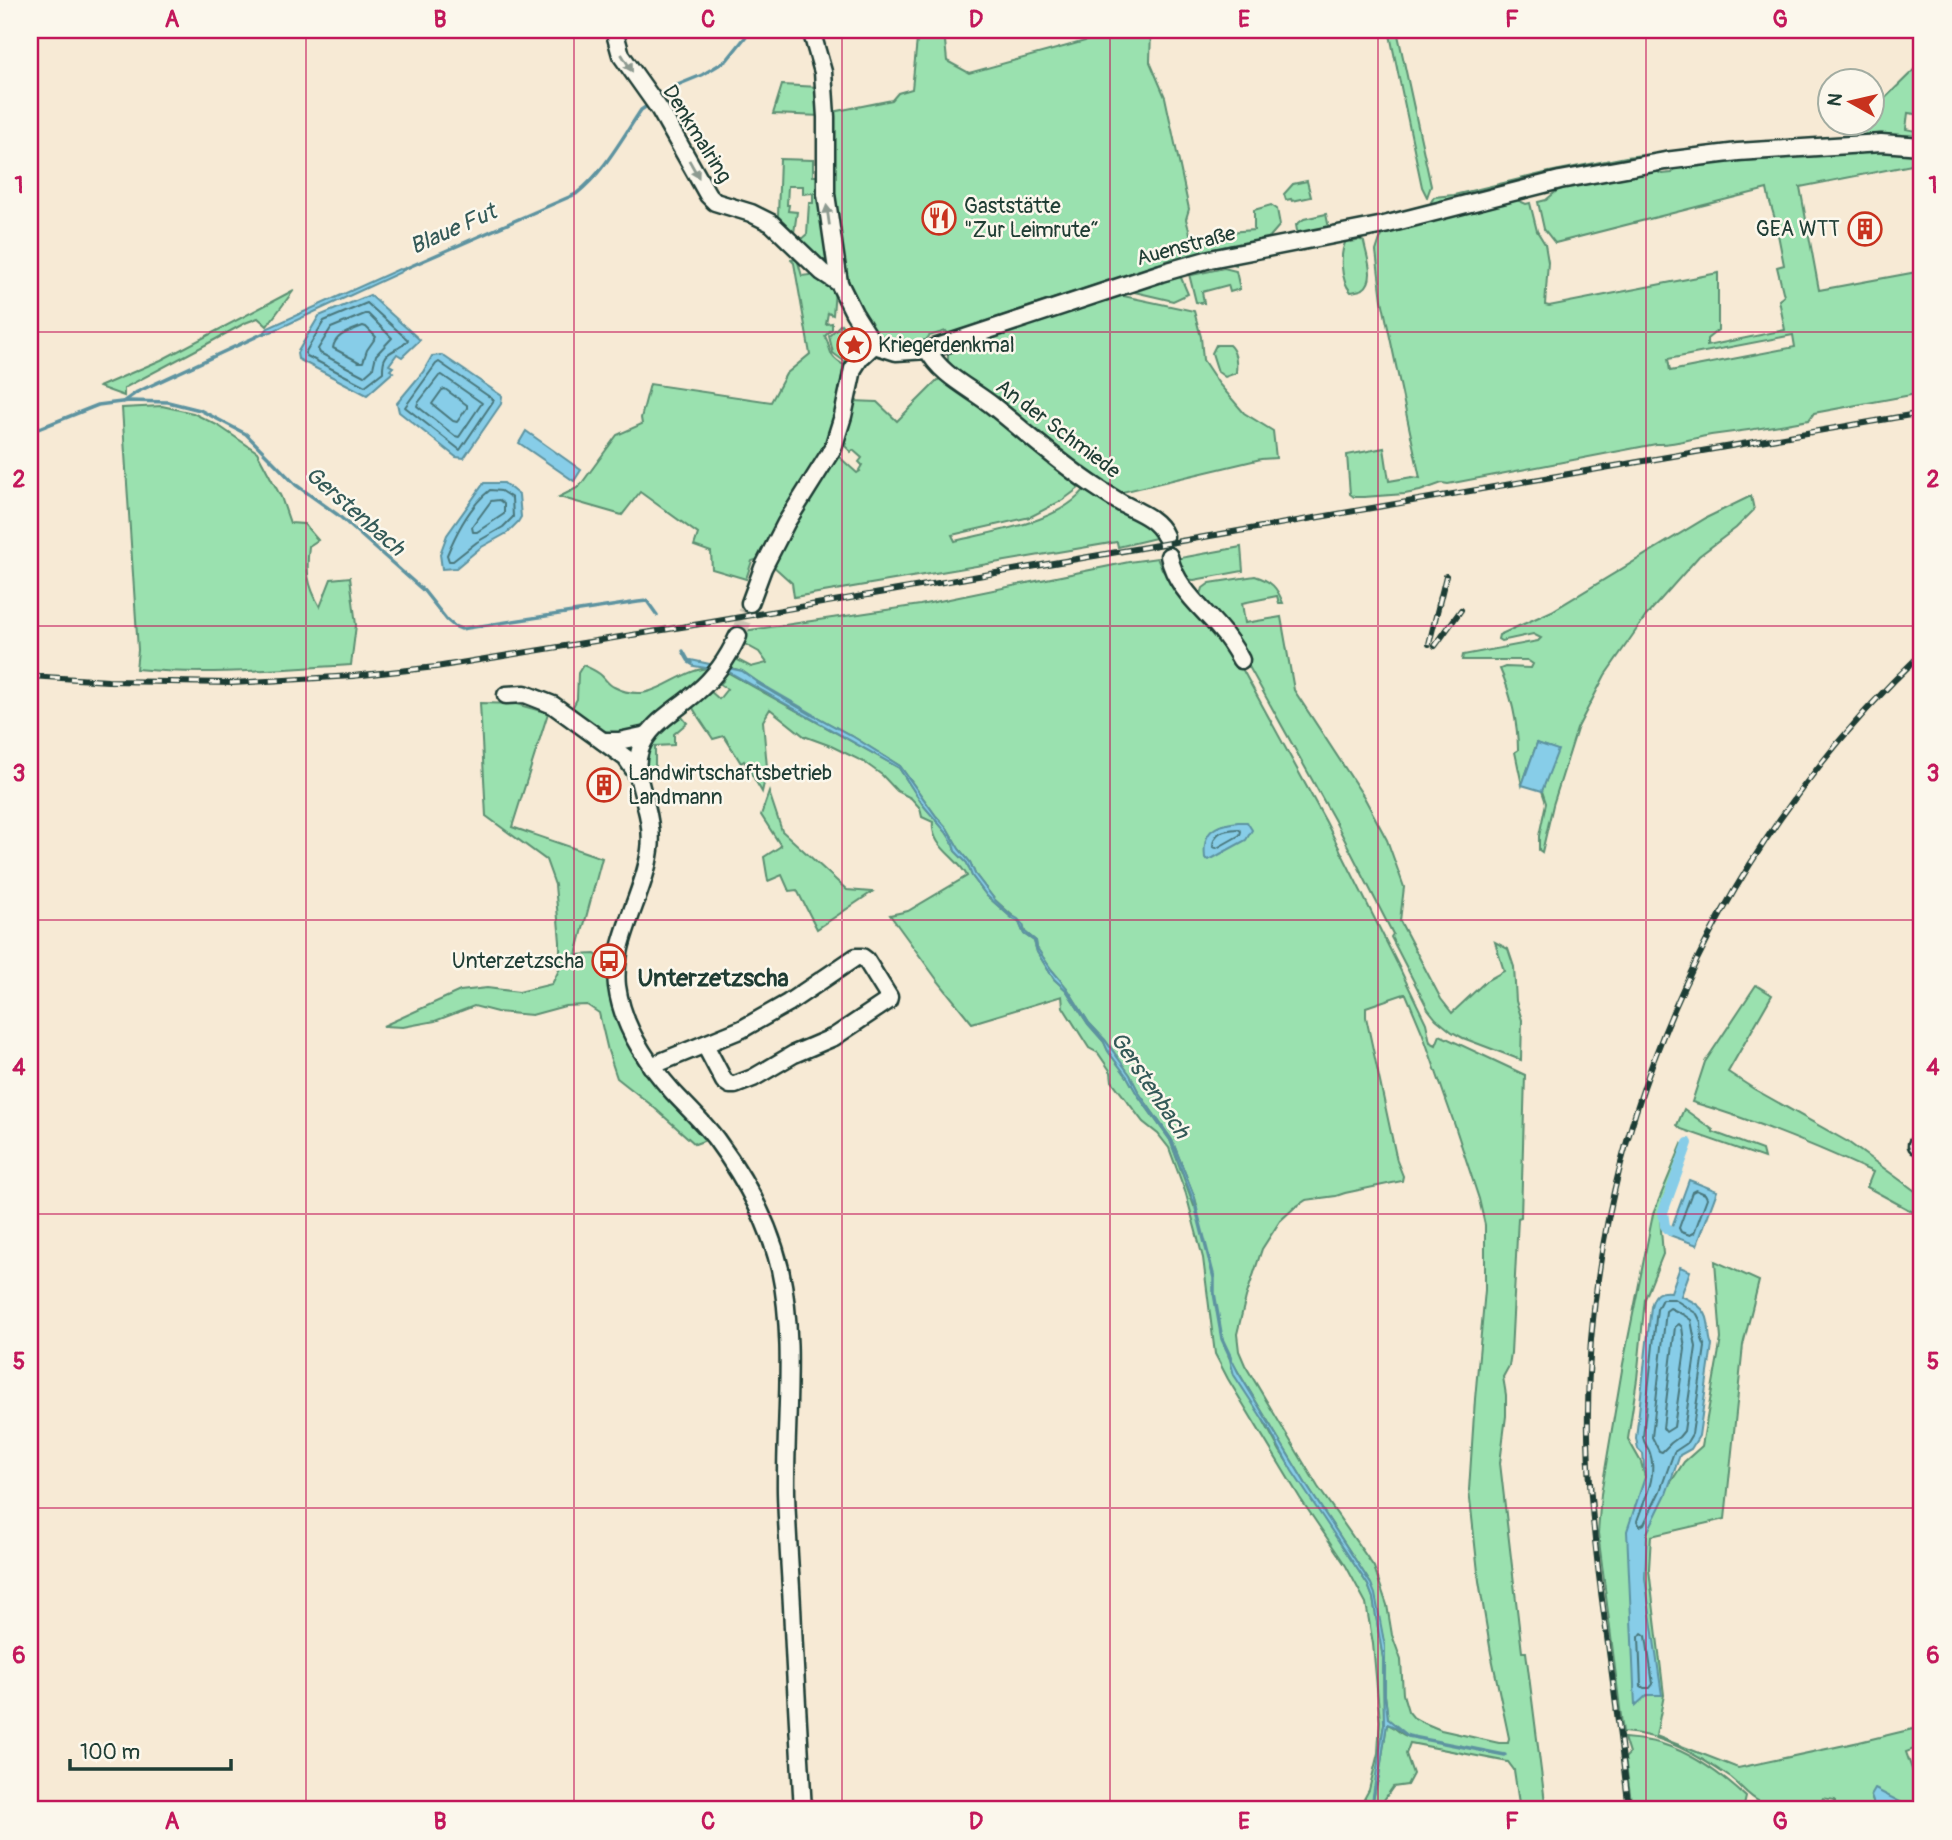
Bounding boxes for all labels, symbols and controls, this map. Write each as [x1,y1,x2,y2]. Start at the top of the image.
text: A [165,5,180,34]
text: B [433,5,447,34]
text: C [701,5,715,34]
text: D [969,5,983,34]
text: E [1238,5,1250,34]
text: F [1505,5,1519,34]
text: G [1772,5,1788,34]
one-way arrow [621,54,634,73]
north arrow [1815,66,1885,136]
street label: Denkmalring [656,80,738,188]
text: N [1822,92,1848,108]
one-way arrow [688,159,700,179]
text: 1 [15,171,24,200]
text: 1 [1929,171,1938,200]
place label: Gaststätte "Zur Leimrute“ [964,193,1099,244]
water label: Blaue Fut [405,196,503,261]
restaurant icon: Gaststätte "Zur Leimrute“ [920,199,958,237]
one-way arrow [823,204,834,226]
building icon: GEA WTT [1846,210,1884,248]
place label: GEA WTT [1756,216,1840,243]
street label: Auenstraße [1133,220,1239,272]
place icon: Kriegerdenkmal [835,326,873,364]
place label: Kriegerdenkmal [878,332,1015,359]
street label: An der Schmiede [990,373,1126,485]
water label: Gerstenbach [299,460,412,563]
text: 2 [13,465,26,494]
text: 2 [1927,465,1940,494]
text: 3 [13,759,25,788]
text: 3 [1927,759,1939,788]
place label: Landwirtschaftsbetrieb Landmann [628,760,832,811]
building icon: Landwirtschaftsbetrieb Landmann [585,766,623,804]
bus stop icon: Unterzetzscha [590,942,628,980]
place label: Unterzetzscha [452,948,584,975]
district label: Unterzetzscha [637,964,789,993]
water label: Gerstenbach [1104,1026,1197,1145]
text: 4 [12,1053,26,1082]
text: 4 [1926,1053,1940,1082]
text: 5 [13,1347,25,1376]
text: 5 [1927,1347,1939,1376]
text: 6 [12,1641,26,1670]
text: 6 [1926,1641,1940,1670]
scale bar [70,1728,231,1772]
text: 100 m [80,1739,140,1766]
text: A [165,1807,180,1836]
text: B [433,1807,447,1836]
text: C [701,1807,715,1836]
text: D [969,1807,983,1836]
text: E [1238,1807,1250,1836]
text: F [1505,1807,1519,1836]
text: G [1772,1807,1788,1836]

